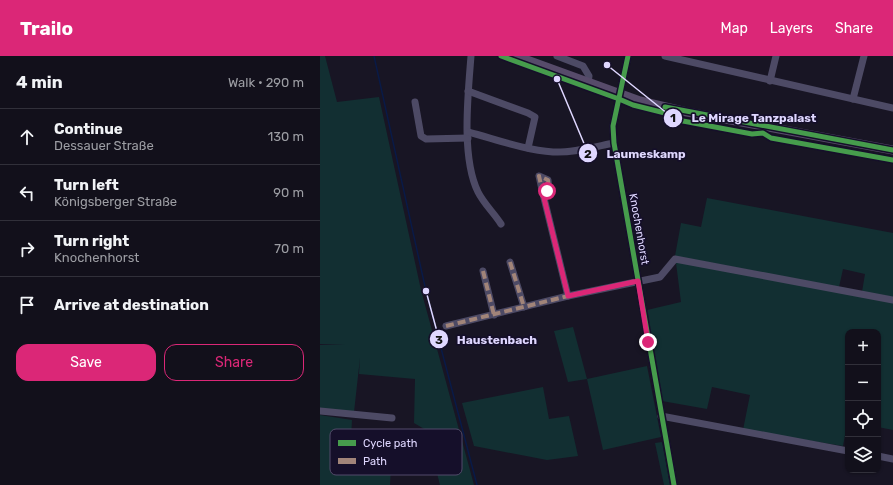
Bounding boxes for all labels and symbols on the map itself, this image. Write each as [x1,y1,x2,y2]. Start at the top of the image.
callout: Le Mirage Tanzpalast [663,106,824,130]
text: 1 [670,111,676,125]
text: Le Mirage Tanzpalast [692,111,817,125]
callout: Laumeskamp [578,141,693,165]
text: 2 [584,147,592,161]
text: Laumeskamp [606,147,686,161]
route start [538,182,556,200]
street label: Knochenhorst [626,192,652,266]
callout: Haustenbach [429,327,545,351]
text: 3 [435,333,443,347]
text: Haustenbach [457,333,537,347]
route end [639,333,657,351]
legend [330,429,462,475]
text: Cycle path [363,437,417,450]
text: Path [363,455,387,468]

